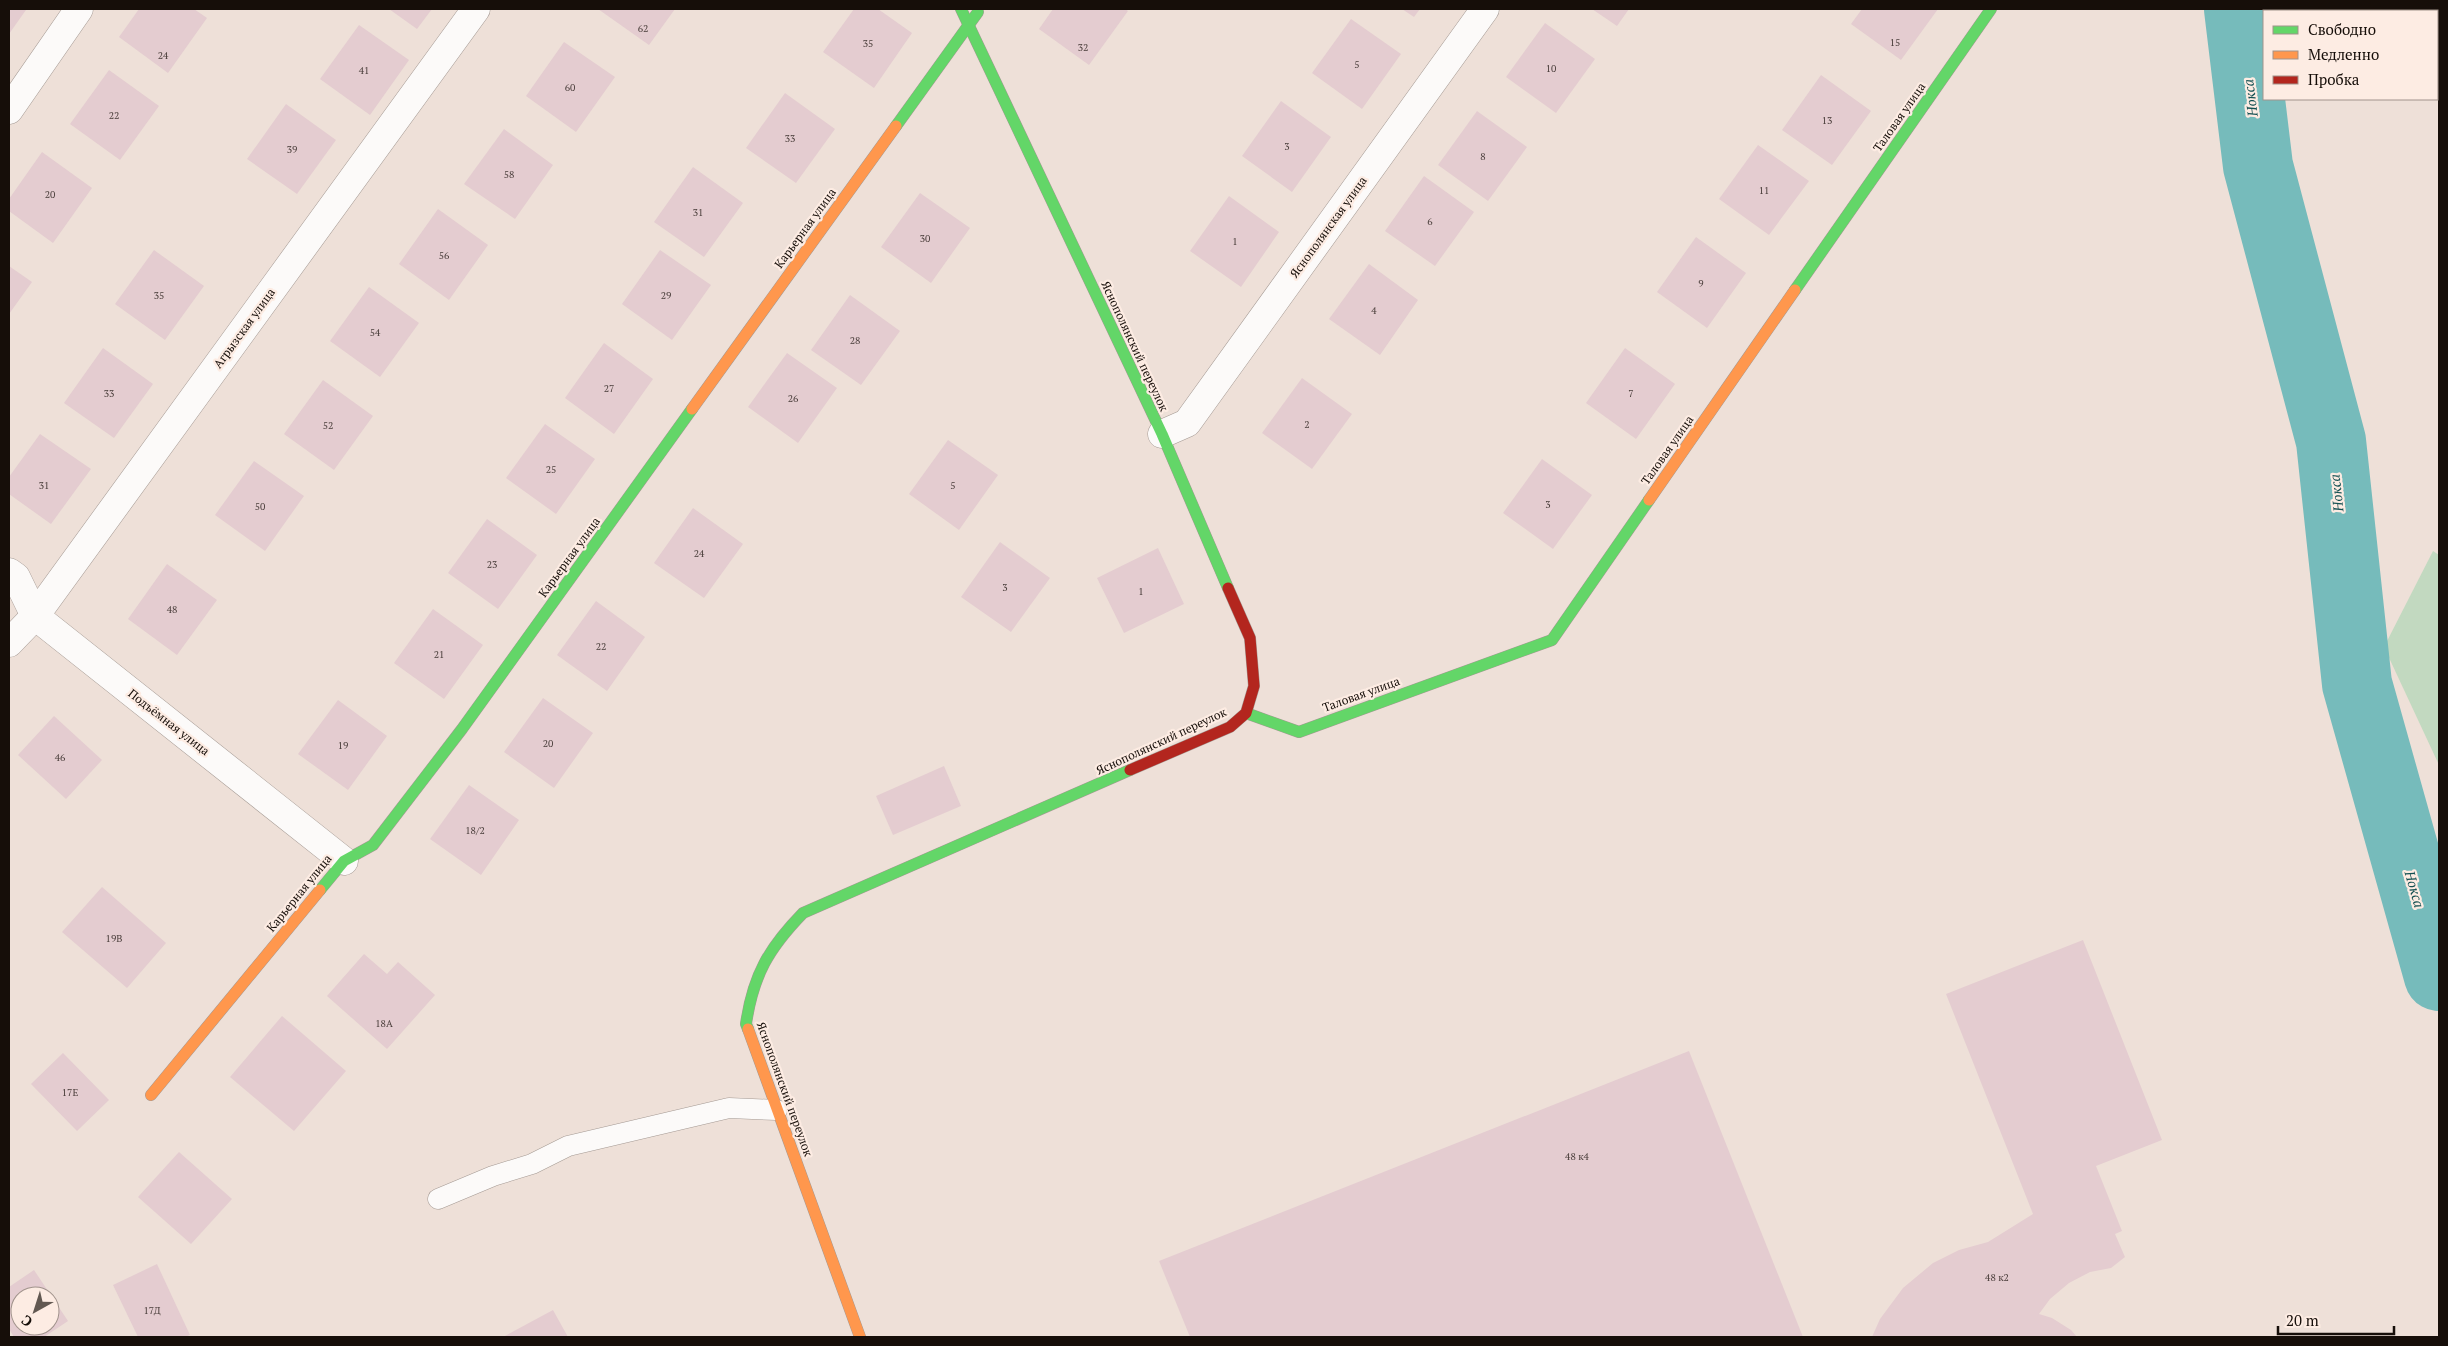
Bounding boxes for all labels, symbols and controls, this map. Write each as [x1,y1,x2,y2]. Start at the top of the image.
legend [2263,10,2438,100]
text: Свободно [2308,19,2376,39]
house number: 62 [638,22,648,35]
house number: 15 [1890,36,1900,49]
house number: 35 [863,37,873,50]
house number: 32 [1078,41,1088,54]
text: Медленно [2308,44,2379,64]
house number: 24 [158,49,169,62]
house number: 5 [1354,58,1360,71]
house number: 10 [1546,62,1556,75]
house number: 41 [359,64,369,77]
text: Пробка [2308,69,2360,89]
water label: Нокса [2238,78,2262,119]
street label: Таловая улица [1870,80,1928,154]
house number: 60 [565,81,575,94]
house number: 22 [109,109,119,122]
house number: 13 [1822,114,1832,127]
house number: 33 [785,132,795,145]
house number: 3 [1284,140,1290,153]
house number: 39 [287,143,297,156]
house number: 8 [1480,150,1486,163]
house number: 58 [504,168,514,181]
street label: Яснополянская улица [1286,173,1370,281]
house number: 11 [1759,184,1769,197]
street label: Карьерная улица [771,185,839,271]
house number: 20 [45,188,55,201]
house number: 31 [693,206,703,219]
house number: 6 [1427,215,1433,228]
house number: 30 [920,232,930,245]
house number: 1 [1232,235,1238,248]
house number: 56 [439,249,450,262]
house number: 9 [1698,277,1704,290]
street label: Яснополянский переулок [1098,278,1172,414]
street label: Агрызская улица [210,285,278,371]
house number: 35 [154,289,164,302]
house number: 29 [661,289,671,302]
house number: 4 [1371,304,1377,317]
house number: 54 [370,326,381,339]
house number: 28 [850,334,860,347]
house number: 27 [604,382,614,395]
house number: 33 [104,387,114,400]
house number: 7 [1628,387,1634,400]
house number: 26 [788,392,799,405]
street label: Таловая улица [1638,413,1696,487]
house number: 2 [1304,418,1310,431]
house number: 52 [323,419,333,432]
house number: 25 [546,463,556,476]
water label: Нокса [2325,473,2348,514]
house number: 31 [39,479,49,492]
house number: 5 [950,479,956,492]
house number: 3 [1545,498,1551,511]
house number: 50 [255,500,265,513]
street label: Карьерная улица [535,514,603,600]
house number: 24 [694,547,705,560]
house number: 23 [487,558,497,571]
house number: 3 [1002,581,1008,594]
house number: 1 [1138,585,1144,598]
house number: 48 [167,603,177,616]
house number: 22 [596,640,606,653]
house number: 21 [434,648,444,661]
street label: Таловая улица [1320,673,1402,715]
street label: Подъёмная улица [125,686,213,758]
street label: Яснополянский переулок [1093,704,1229,778]
house number: 20 [543,737,553,750]
house number: 19 [338,739,348,752]
house number: 46 [55,751,66,764]
house number: 18/2 [465,824,485,837]
street label: Карьерная улица [263,851,335,935]
water label: Нокса [2400,867,2429,910]
house number: 19В [106,932,122,945]
house number: 18А [375,1017,393,1030]
street label: Яснополянский переулок [754,1020,817,1159]
house number: 17Е [62,1086,78,1099]
house number: 48 к4 [1565,1150,1590,1163]
house number: 48 к2 [1985,1271,2009,1284]
north arrow [10,1286,60,1336]
house number: 17Д [143,1304,161,1317]
scale bar [2278,1304,2394,1336]
text: 20 m [2286,1310,2319,1330]
text: С [17,1311,36,1332]

